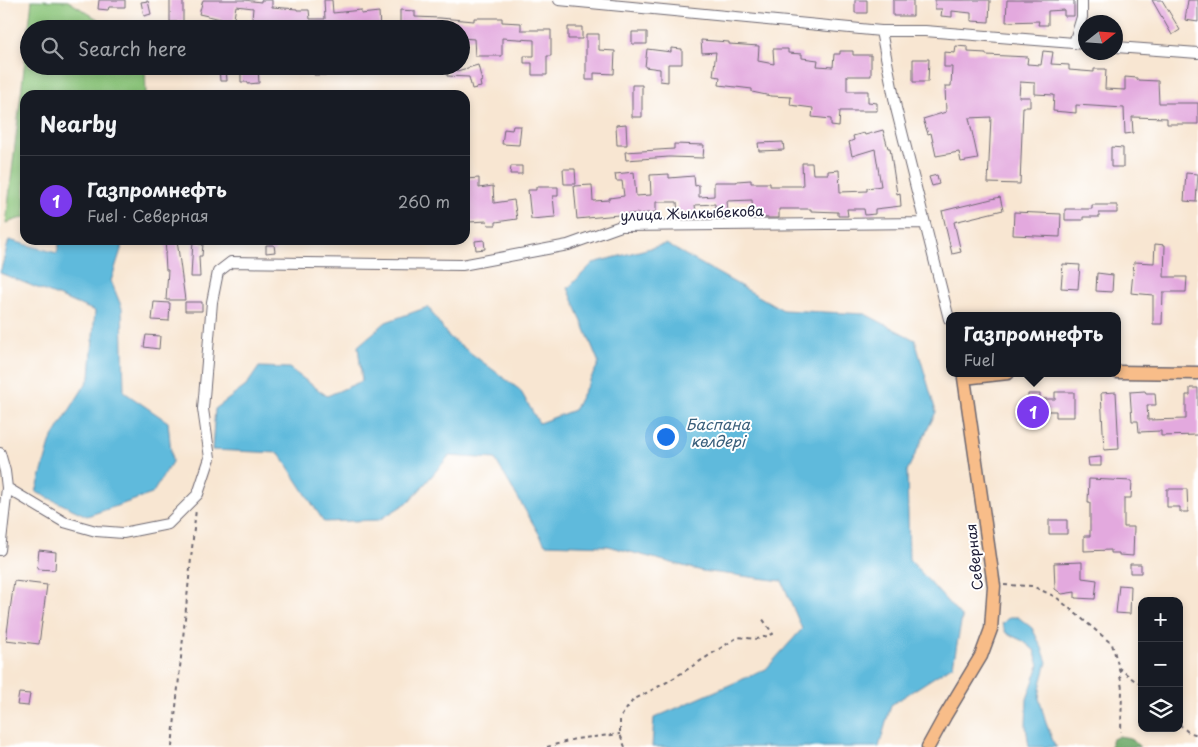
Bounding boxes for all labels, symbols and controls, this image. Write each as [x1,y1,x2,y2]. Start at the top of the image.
north arrow [1078,15,1123,60]
search box [20,20,470,75]
icon: search [38,34,66,62]
text: Search here [78,34,187,62]
text: Nearby [40,107,117,139]
text: Газпромнефть [87,175,227,203]
text: 1 [52,189,60,213]
text: 260 m [398,189,450,213]
street label: улица Жылкыбекова [620,200,764,226]
text: Fuel · Северная [87,203,209,227]
popup [946,312,1121,377]
text: Газпромнефть [964,319,1103,347]
text: Fuel [964,347,995,371]
pin: 1 [1017,393,1049,431]
water label: Баспана көлдері [686,412,751,452]
your location [653,424,679,450]
street label: Северная [960,523,988,591]
map controls [1138,597,1183,732]
button: + [1138,597,1183,642]
button: − [1138,642,1183,687]
button: layers [1138,687,1183,732]

